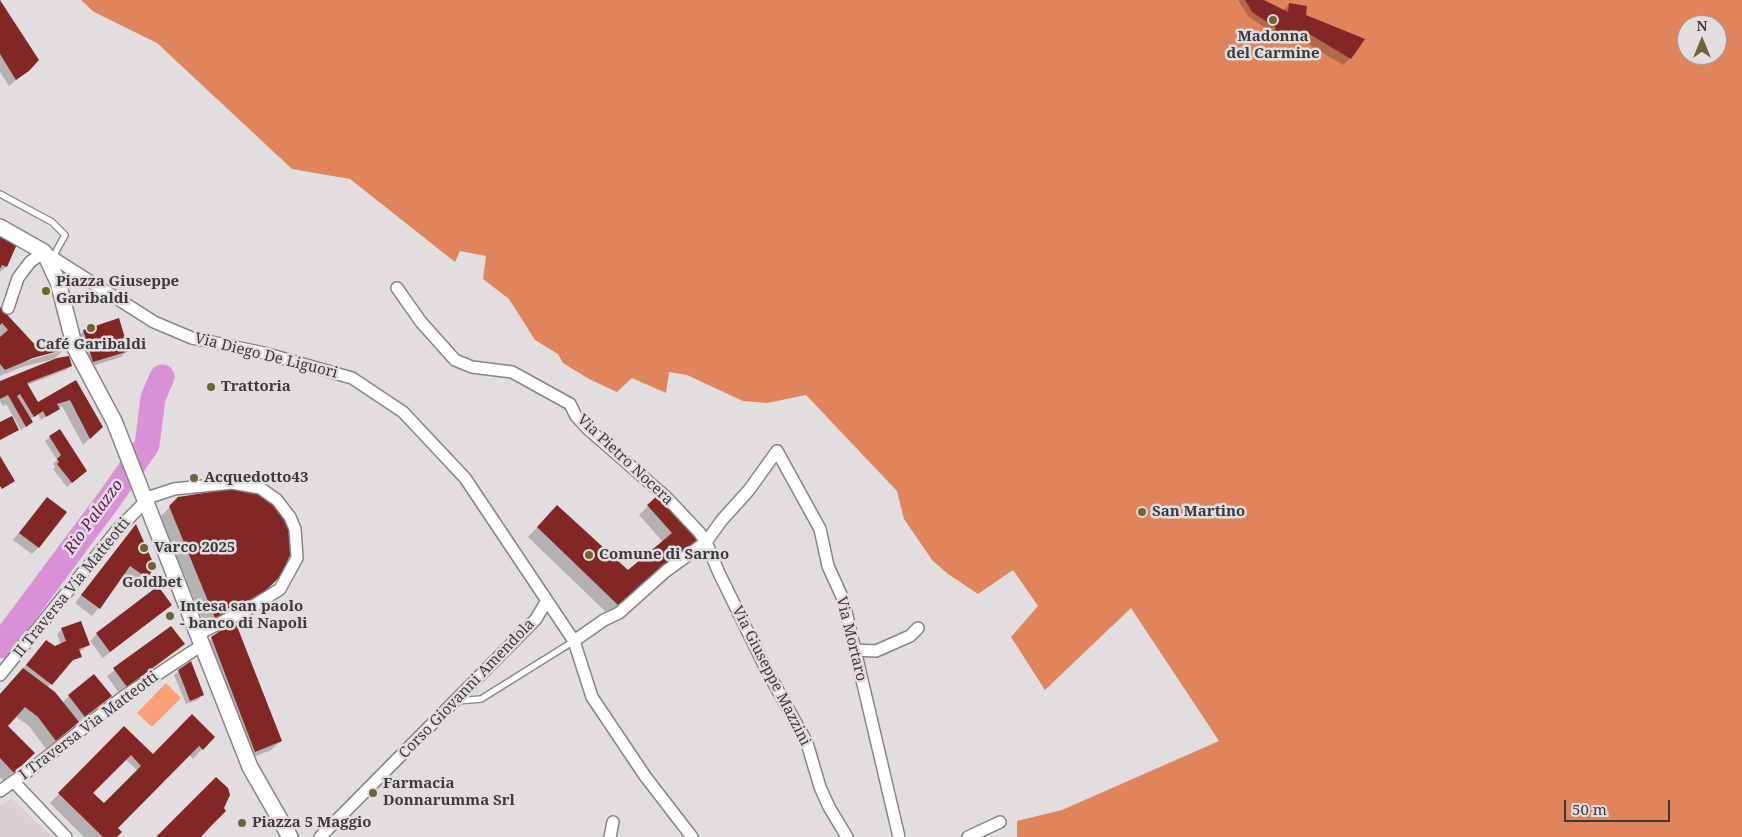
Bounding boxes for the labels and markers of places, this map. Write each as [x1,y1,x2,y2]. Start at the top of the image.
marker: Madonna del Carmine [1267,14,1279,26]
place label: Madonna del Carmine [1226,28,1320,63]
place label: Piazza Giuseppe Garibaldi [56,273,179,308]
marker: Piazza Giuseppe Garibaldi [40,285,52,297]
marker: Café Garibaldi [85,322,97,334]
place label: Café Garibaldi [36,336,146,354]
place label: Trattoria [221,378,291,396]
marker: Trattoria [205,381,217,393]
place label: Acquedotto43 [204,469,308,487]
marker: Acquedotto43 [188,472,200,484]
place label: San Martino [1152,503,1245,521]
marker: San Martino [1136,506,1148,518]
place label: Varco 2025 [154,539,235,557]
marker: Varco 2025 [138,542,150,554]
place label: Comune di Sarno [599,546,729,564]
marker: Comune di Sarno [583,549,595,561]
marker: Goldbet [146,560,158,572]
place label: Goldbet [122,574,182,592]
place label: Intesa san paolo - banco di Napoli [180,598,307,633]
marker: Intesa san paolo - banco di Napoli [164,610,176,622]
place label: Farmacia Donnarumma Srl [383,775,515,810]
marker: Farmacia Donnarumma Srl [367,787,379,799]
place label: Piazza 5 Maggio [252,814,372,832]
marker: Piazza 5 Maggio [236,817,248,829]

